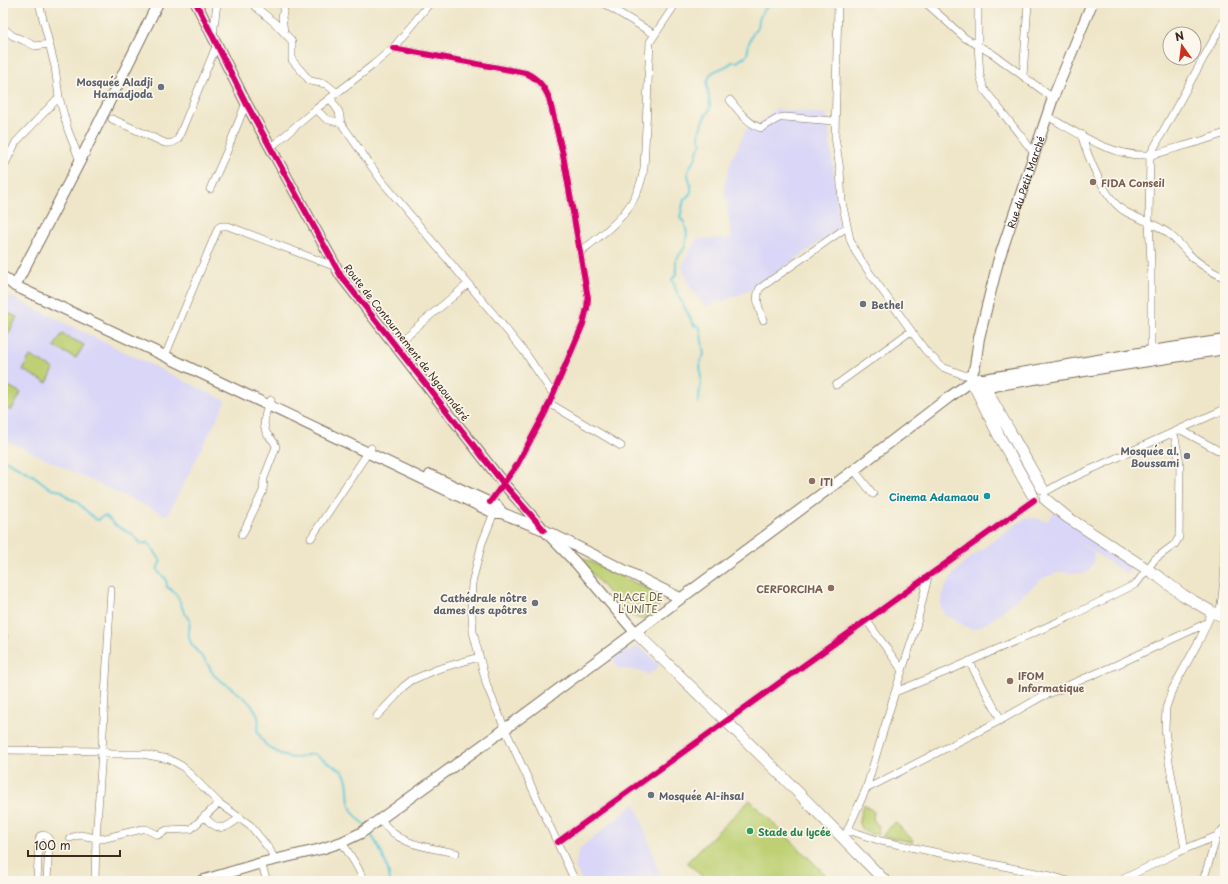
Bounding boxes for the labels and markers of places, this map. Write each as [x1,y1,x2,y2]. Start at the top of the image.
place label: Mosquée Aladji Hamadjoda [77,74,153,101]
marker: Mosquée Aladji Hamadjoda [156,82,166,92]
place label: FIDA Conseil [1101,175,1165,190]
marker: FIDA Conseil [1088,177,1098,187]
place label: Bethel [871,297,903,312]
marker: Bethel [858,299,868,309]
place label: Mosquée al. Boussami [1121,443,1179,470]
marker: Mosquée al. Boussami [1182,451,1192,461]
place label: ITI [820,474,833,489]
marker: ITI [807,476,817,486]
place label: Cinema Adamaou [889,489,979,504]
marker: Cinema Adamaou [982,491,992,501]
place label: CERFORCIHA [756,581,823,596]
marker: CERFORCIHA [826,583,836,593]
place label: Cathédrale nôtre dames des apôtres [434,590,528,617]
marker: Cathédrale nôtre dames des apôtres [530,598,540,608]
place label: IFOM Informatique [1018,668,1085,695]
marker: IFOM Informatique [1005,676,1015,686]
place label: Mosquée Al-ihsaI [659,788,744,803]
marker: Mosquée Al-ihsaI [646,790,656,800]
place label: Stade du lycée [758,824,831,840]
marker: Stade du lycée [745,826,755,836]

